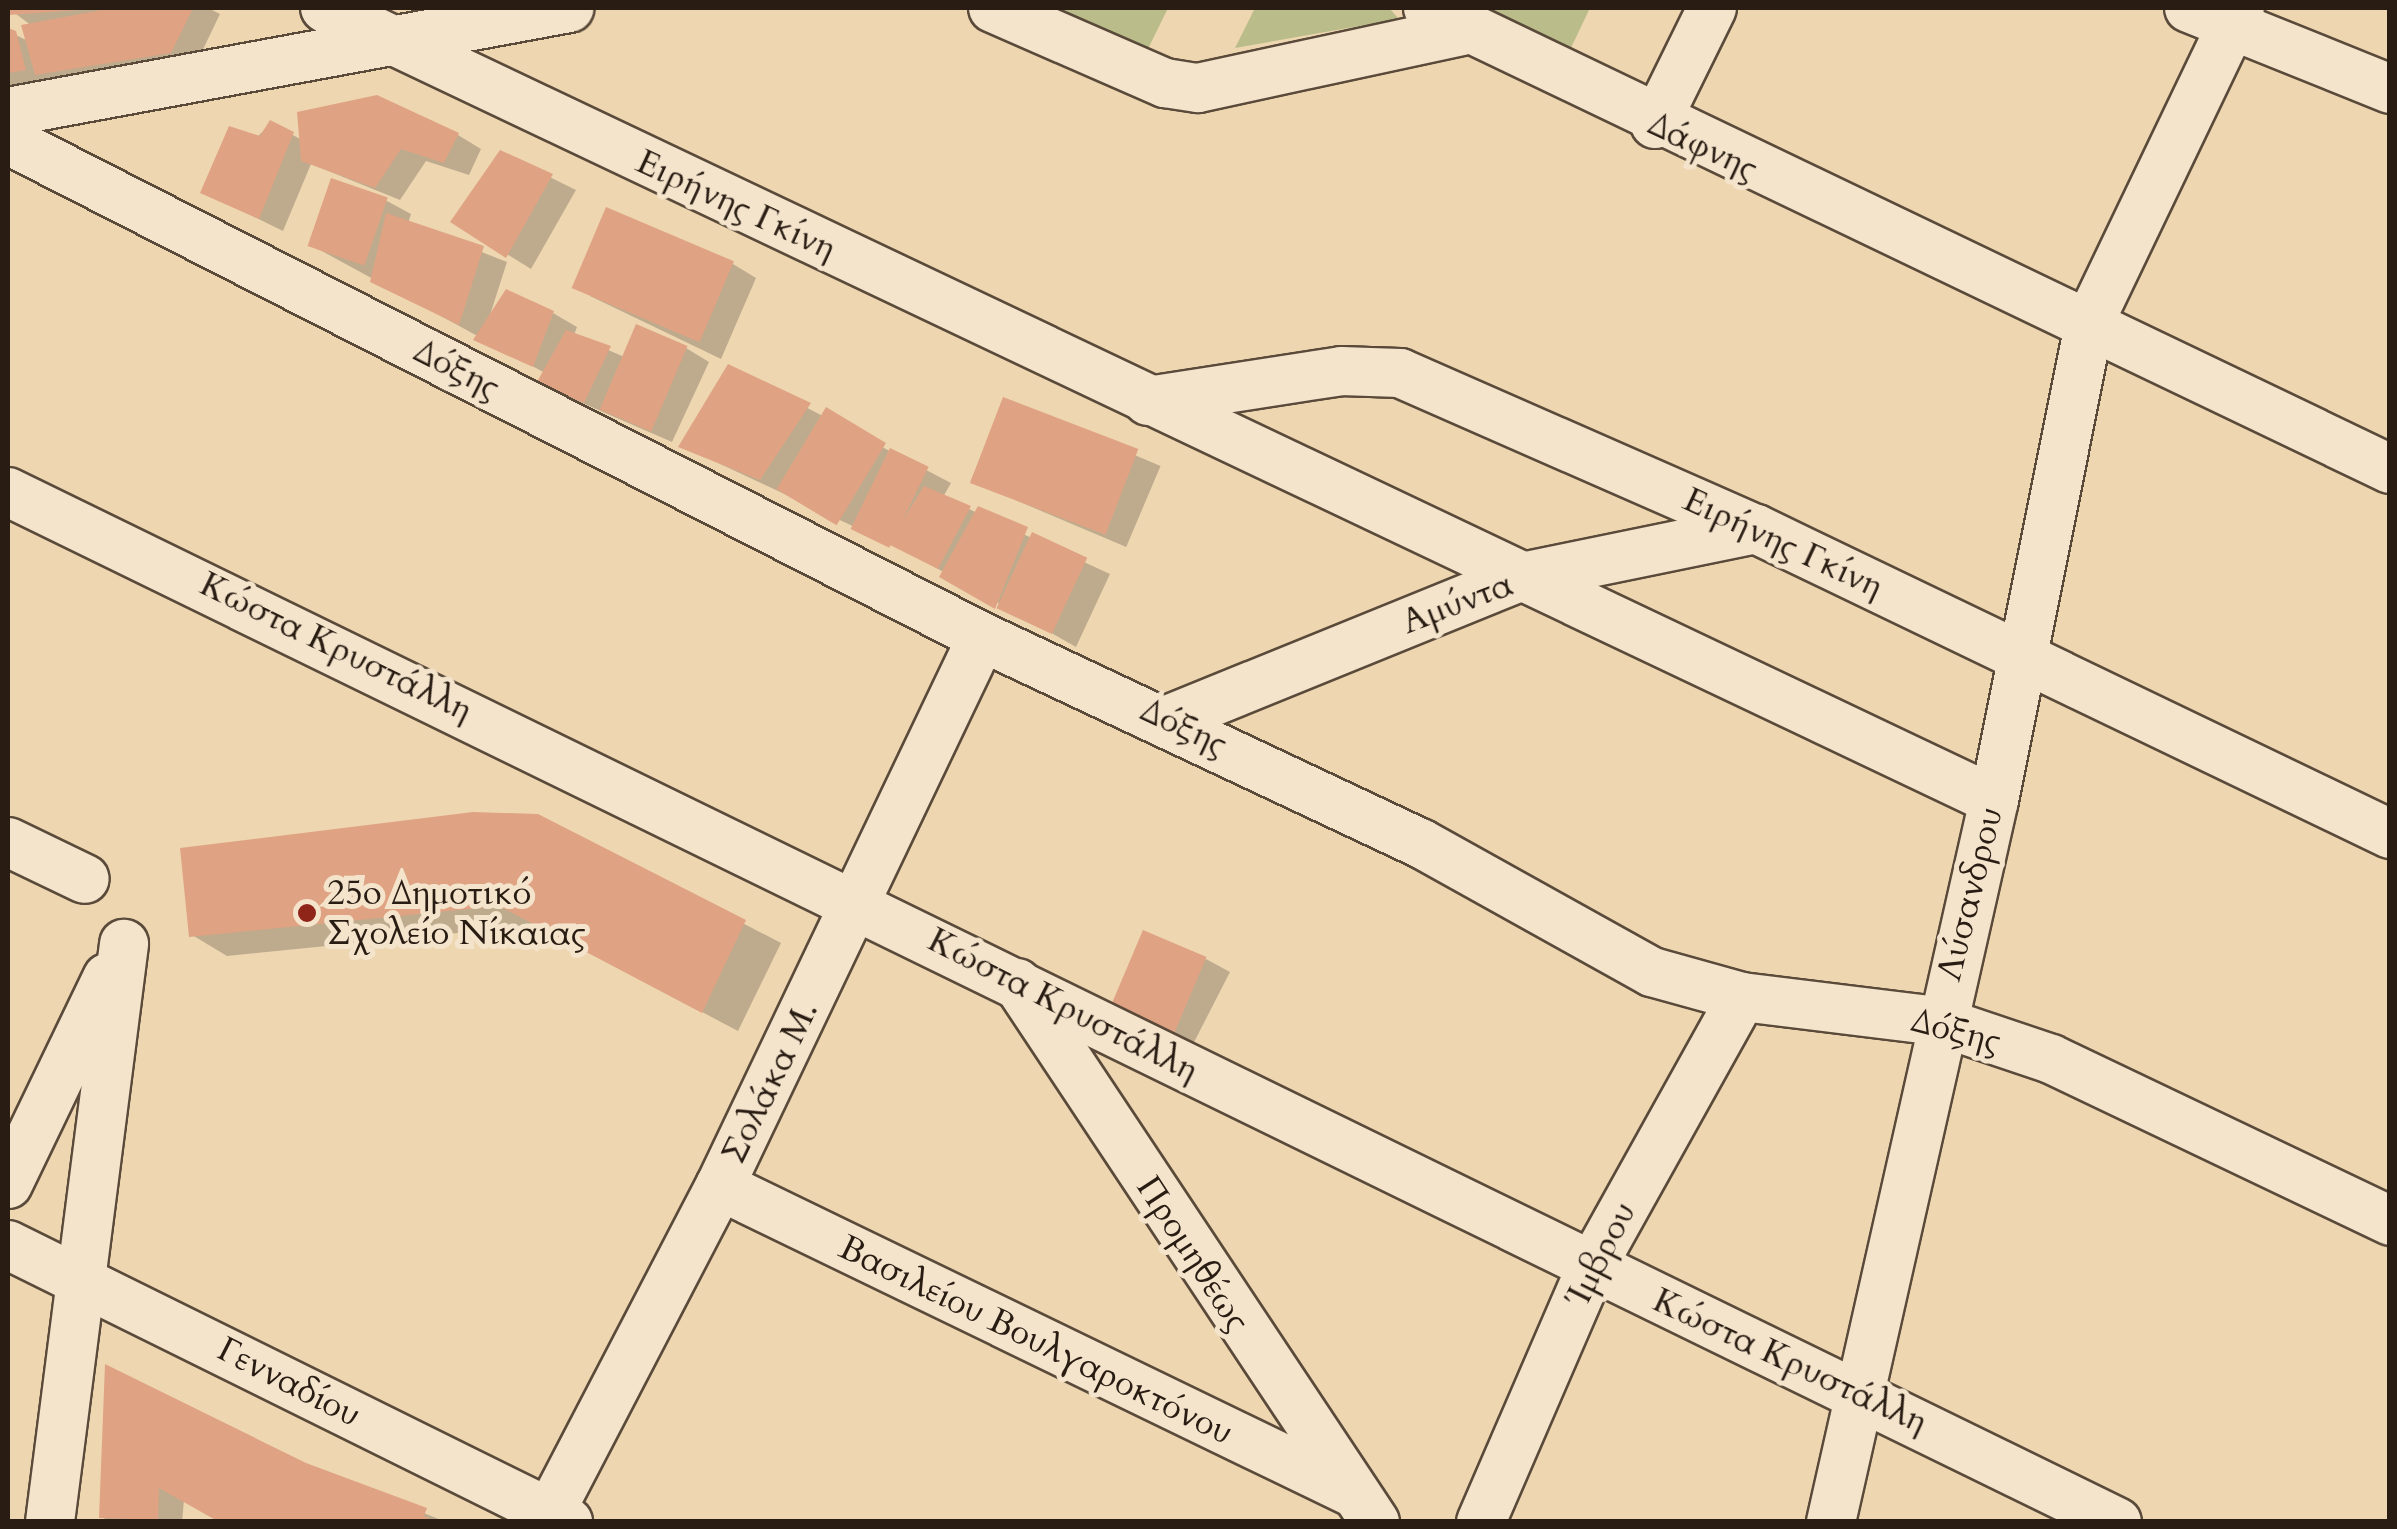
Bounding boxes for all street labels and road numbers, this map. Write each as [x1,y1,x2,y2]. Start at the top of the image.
street label: Δάφνης [1642,103,1764,189]
street label: Ειρήνης Γκίνη [630,141,842,269]
street label: Δόξης [407,330,507,408]
street label: Ειρήνης Γκίνη [1677,479,1889,607]
street label: Κώστα Κρυστάλλη [193,563,479,731]
street label: Αμύντα [1396,563,1518,643]
street label: Δόξης [1134,689,1234,765]
street label: Λύσανδρου [1928,803,2012,985]
street label: Κώστα Κρυστάλλη [921,919,1205,1091]
street label: Σολάκα Μ. [713,994,827,1170]
street label: Δόξης [1907,999,2005,1063]
street label: Προμηθέως [1127,1169,1259,1339]
street label: Ίμβρου [1557,1195,1645,1313]
street label: Βασιλείου Βουλγαροκτόνου [832,1226,1240,1454]
street label: Κώστα Κρυστάλλη [1646,1279,1934,1443]
street label: Γενναδίου [211,1328,367,1436]

